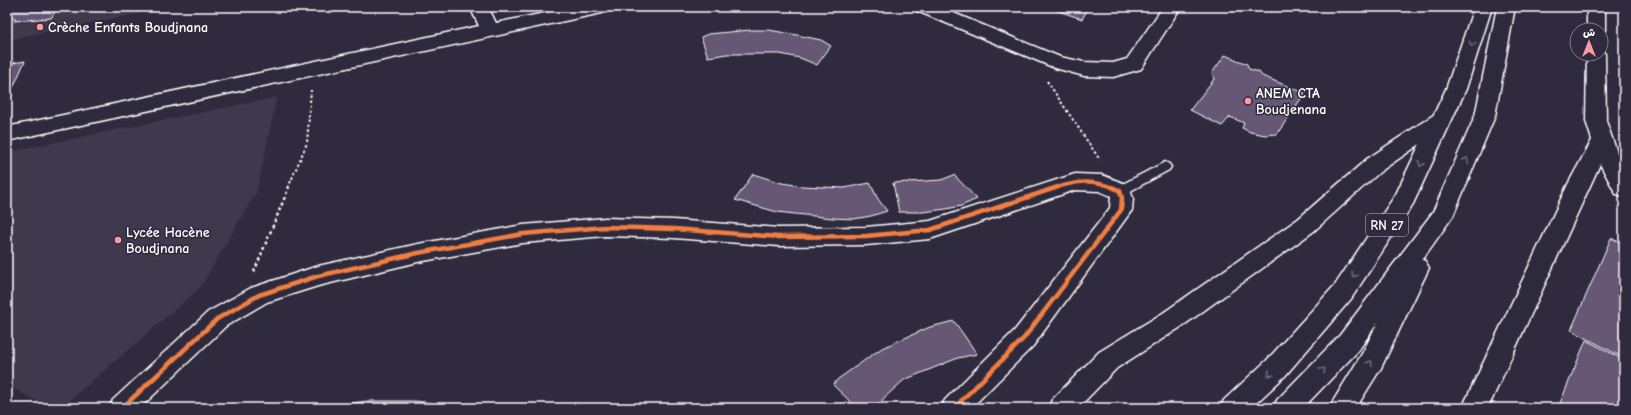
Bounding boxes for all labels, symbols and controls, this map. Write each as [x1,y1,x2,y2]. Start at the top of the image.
place label: Crèche Enfants Boudjnana [48,19,208,36]
marker: Crèche Enfants Boudjnana [35,22,45,32]
north arrow [1569,22,1609,62]
text: ش [1583,26,1595,39]
one-way arrow [1468,41,1477,48]
place label: ANEM CTA Boudjenana [1256,85,1326,118]
marker: ANEM CTA Boudjenana [1243,96,1253,106]
one-way arrow [1461,156,1469,164]
one-way arrow [1418,159,1426,167]
road number: RN 27 [1366,214,1408,236]
place label: Lycée Hacène Boudjnana [126,224,210,257]
marker: Lycée Hacène Boudjnana [113,235,123,245]
one-way arrow [1351,271,1359,278]
one-way arrow [1366,360,1373,367]
one-way arrow [1318,367,1326,375]
one-way arrow [1267,369,1275,377]

